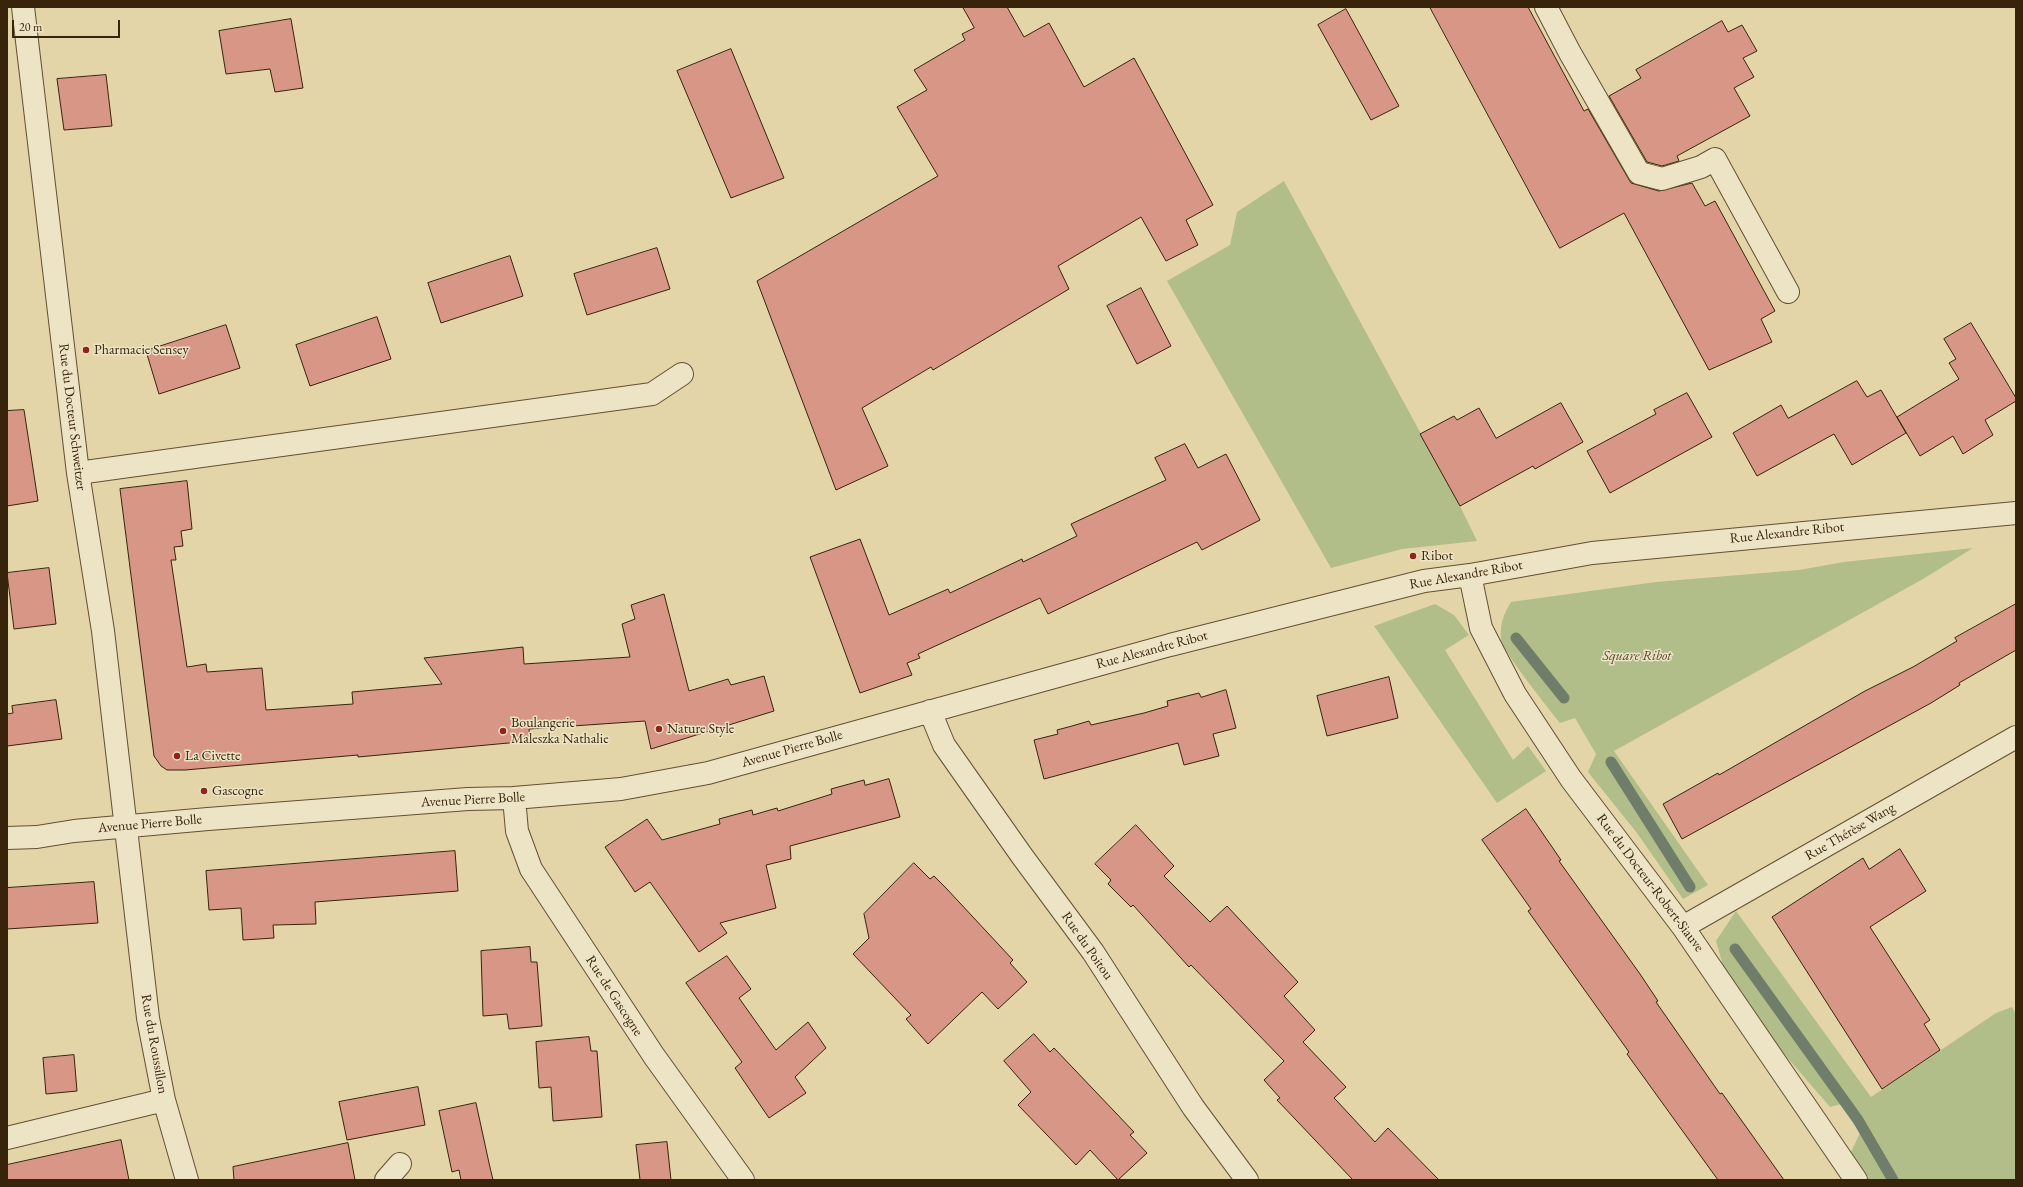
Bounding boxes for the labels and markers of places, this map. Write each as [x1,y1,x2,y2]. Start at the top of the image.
place label: Pharmacie Sensey [94,342,189,358]
marker: Pharmacie Sensey [81,345,91,355]
place label: Ribot [1421,548,1453,564]
marker: Ribot [1408,551,1418,561]
place label: Boulangerie Maleszka Nathalie [511,715,609,748]
place label: Nature Style [667,721,734,737]
marker: Nature Style [654,724,664,734]
marker: Boulangerie Maleszka Nathalie [498,726,508,736]
place label: La Civette [185,748,240,764]
marker: La Civette [172,751,182,761]
place label: Gascogne [212,783,264,799]
marker: Gascogne [199,786,209,796]

